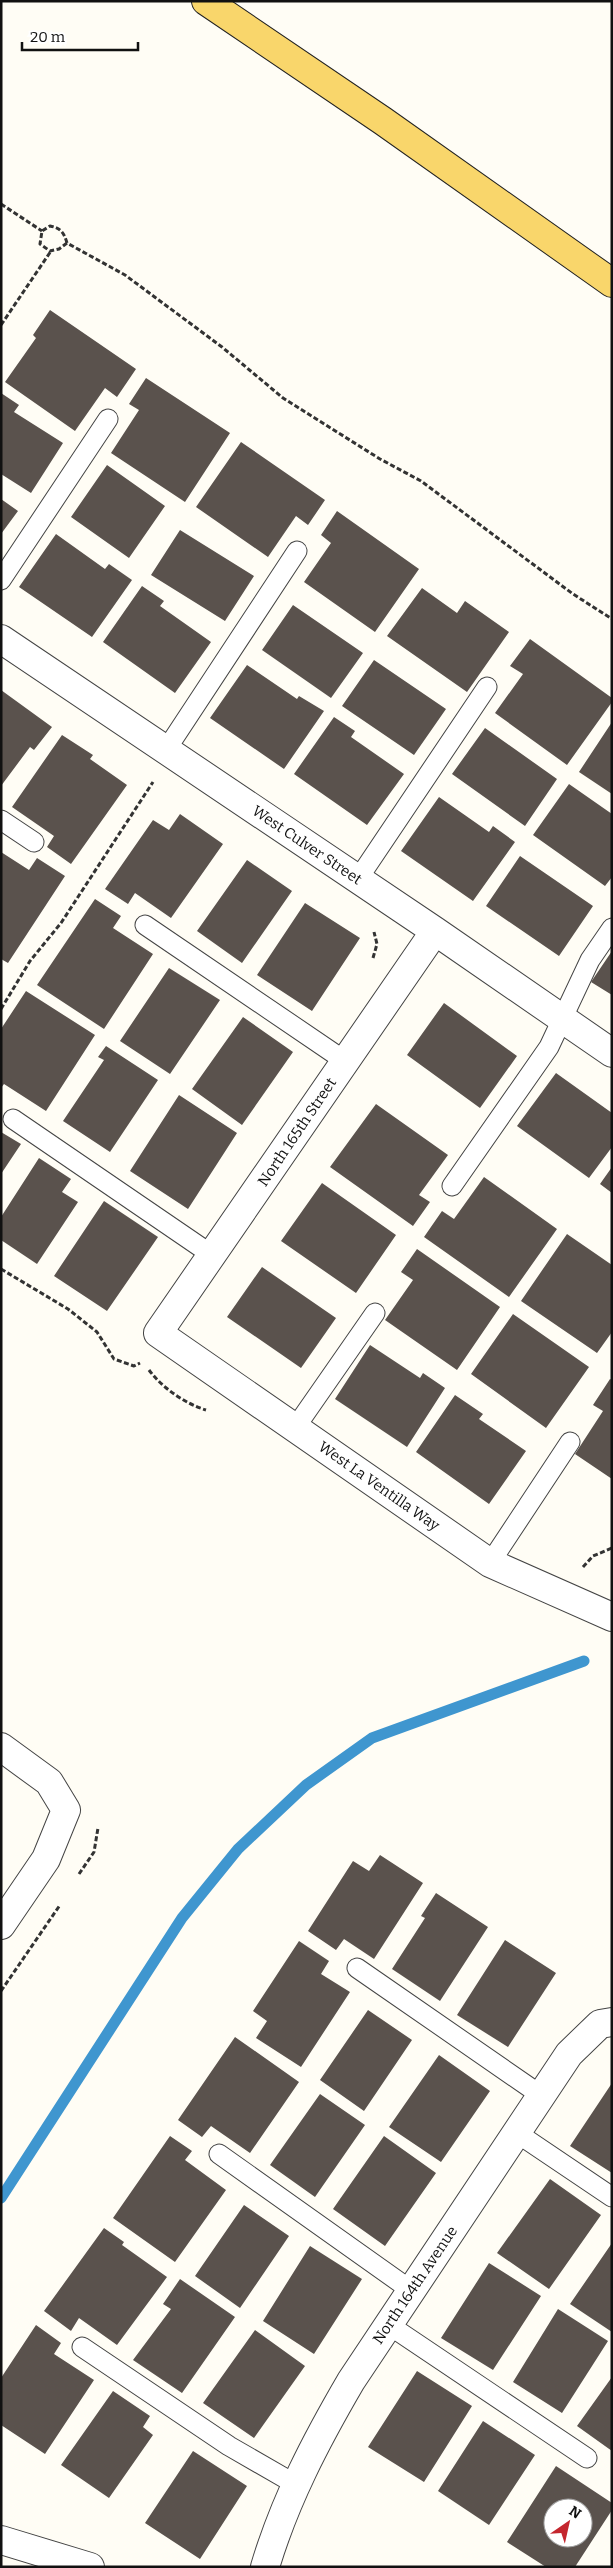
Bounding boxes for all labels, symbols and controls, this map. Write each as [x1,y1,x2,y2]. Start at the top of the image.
scale bar [22,20,139,52]
text: 20 m [30,28,66,46]
street label: West Culver Street [249,802,366,889]
street label: North 165th Street [254,1074,340,1190]
street label: West La Ventilla Way [315,1437,443,1535]
street label: North 164th Avenue [369,2223,461,2347]
north arrow [543,2498,593,2548]
text: N [566,2503,584,2523]

